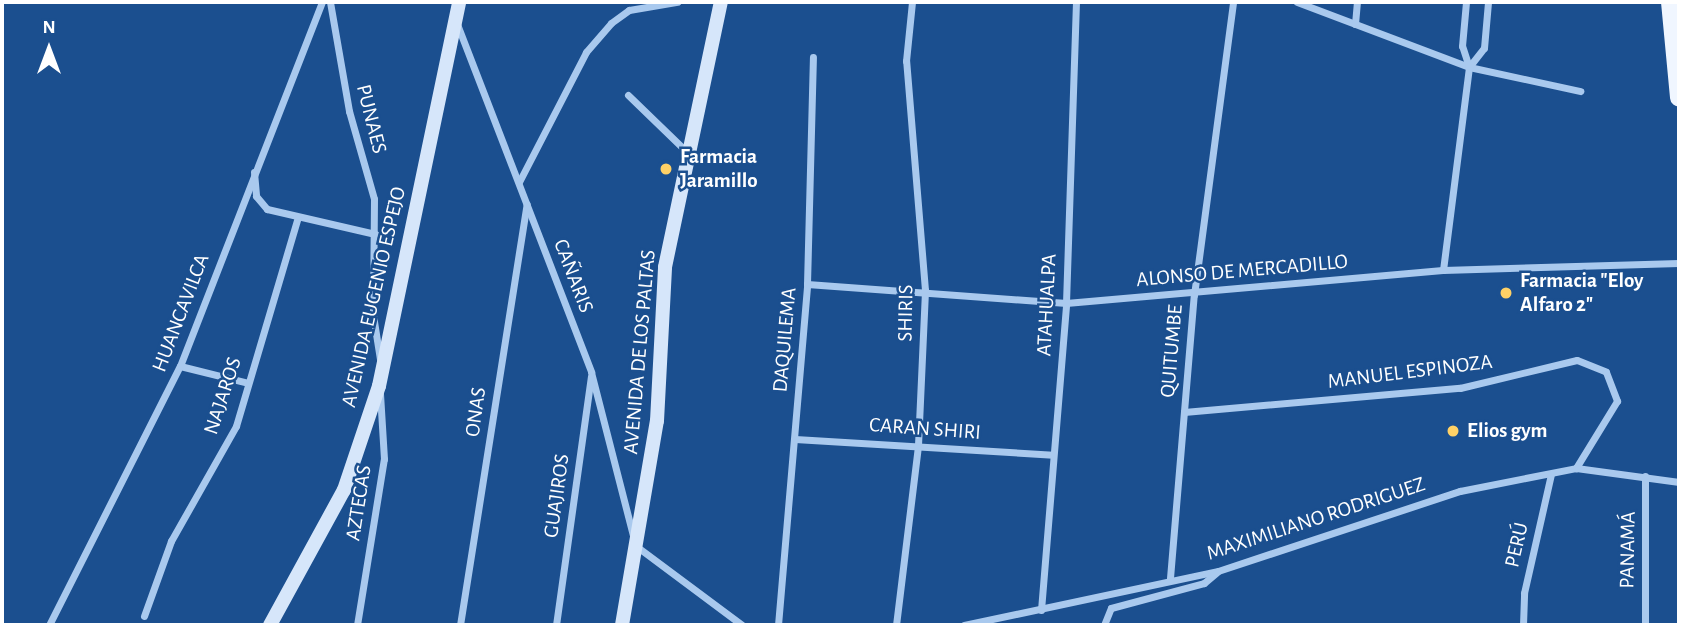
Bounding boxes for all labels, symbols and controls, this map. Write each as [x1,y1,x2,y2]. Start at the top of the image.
north arrow [14,14,84,84]
text: N [42,18,56,37]
street label: PUNAES [350,82,392,156]
place label: Farmacia Jaramillo [680,144,758,194]
marker: Farmacia Jaramillo [658,161,674,177]
street label: AVENIDA EUGENIO ESPEJO [336,184,412,410]
street label: CAÑARIS [547,236,599,316]
street label: AVENIDA DE LOS PALTAS [619,249,661,455]
street label: ALONSO DE MERCADILLO [1135,249,1349,293]
street label: HUANCAVILCA [147,250,215,376]
street label: ATAHUALPA [1032,253,1062,357]
place label: Farmacia "Eloy Alfaro 2" [1520,268,1643,318]
street label: SHIRIS [893,284,919,342]
marker: Farmacia "Eloy Alfaro 2" [1498,285,1514,301]
street label: DAQUILEMA [768,287,802,393]
street label: QUITUMBE [1155,303,1189,399]
street label: MANUEL ESPINOZA [1326,349,1494,395]
street label: NAJAROS [199,354,247,438]
street label: ONAS [460,386,492,438]
street label: CARAN SHIRI [868,413,982,445]
place label: Elios gym [1467,418,1548,444]
marker: Elios gym [1445,423,1461,439]
street label: GUAJIROS [539,452,575,540]
street label: AZTECAS [341,463,377,543]
street label: MAXIMILIANO RODRIGUEZ [1204,472,1428,566]
street label: PANAMÁ [1615,511,1641,589]
street label: PERÚ [1500,520,1534,570]

